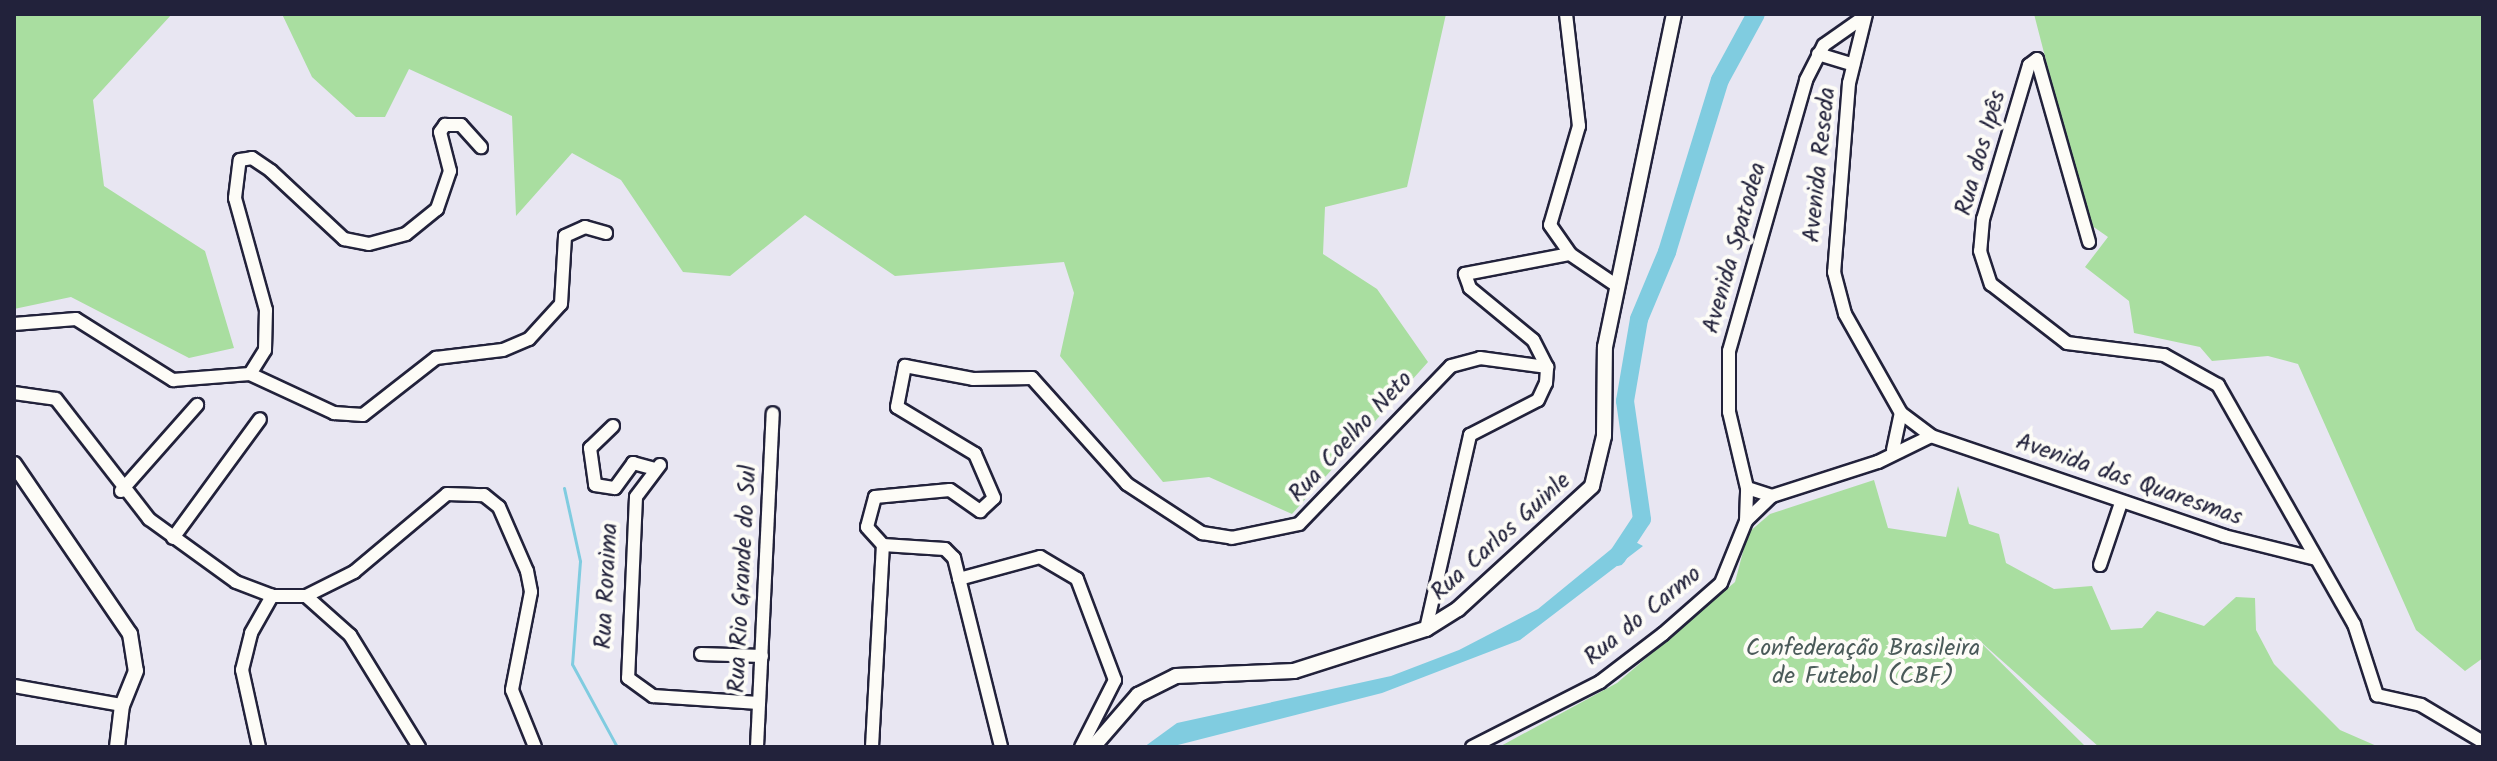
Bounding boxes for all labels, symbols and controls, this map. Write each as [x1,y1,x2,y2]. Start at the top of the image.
street label: Avenida Reseda [1798,86,1842,244]
street label: Rua dos Ipês [1949,87,2013,219]
street label: Avenida Spatodea [1697,159,1773,337]
street label: Rua Coelho Neto [1283,365,1419,509]
street label: Avenida das Quaresmas [2012,428,2246,532]
street label: Rua Rio Grande do Sul [723,464,763,694]
street label: Rua Carlos Guinle [1425,467,1577,607]
street label: Rua Roraima [589,522,625,650]
street label: Rua do Carmo [1579,560,1707,672]
park label: Confederação Brasileira de Futebol (CBF) [1746,635,1980,691]

